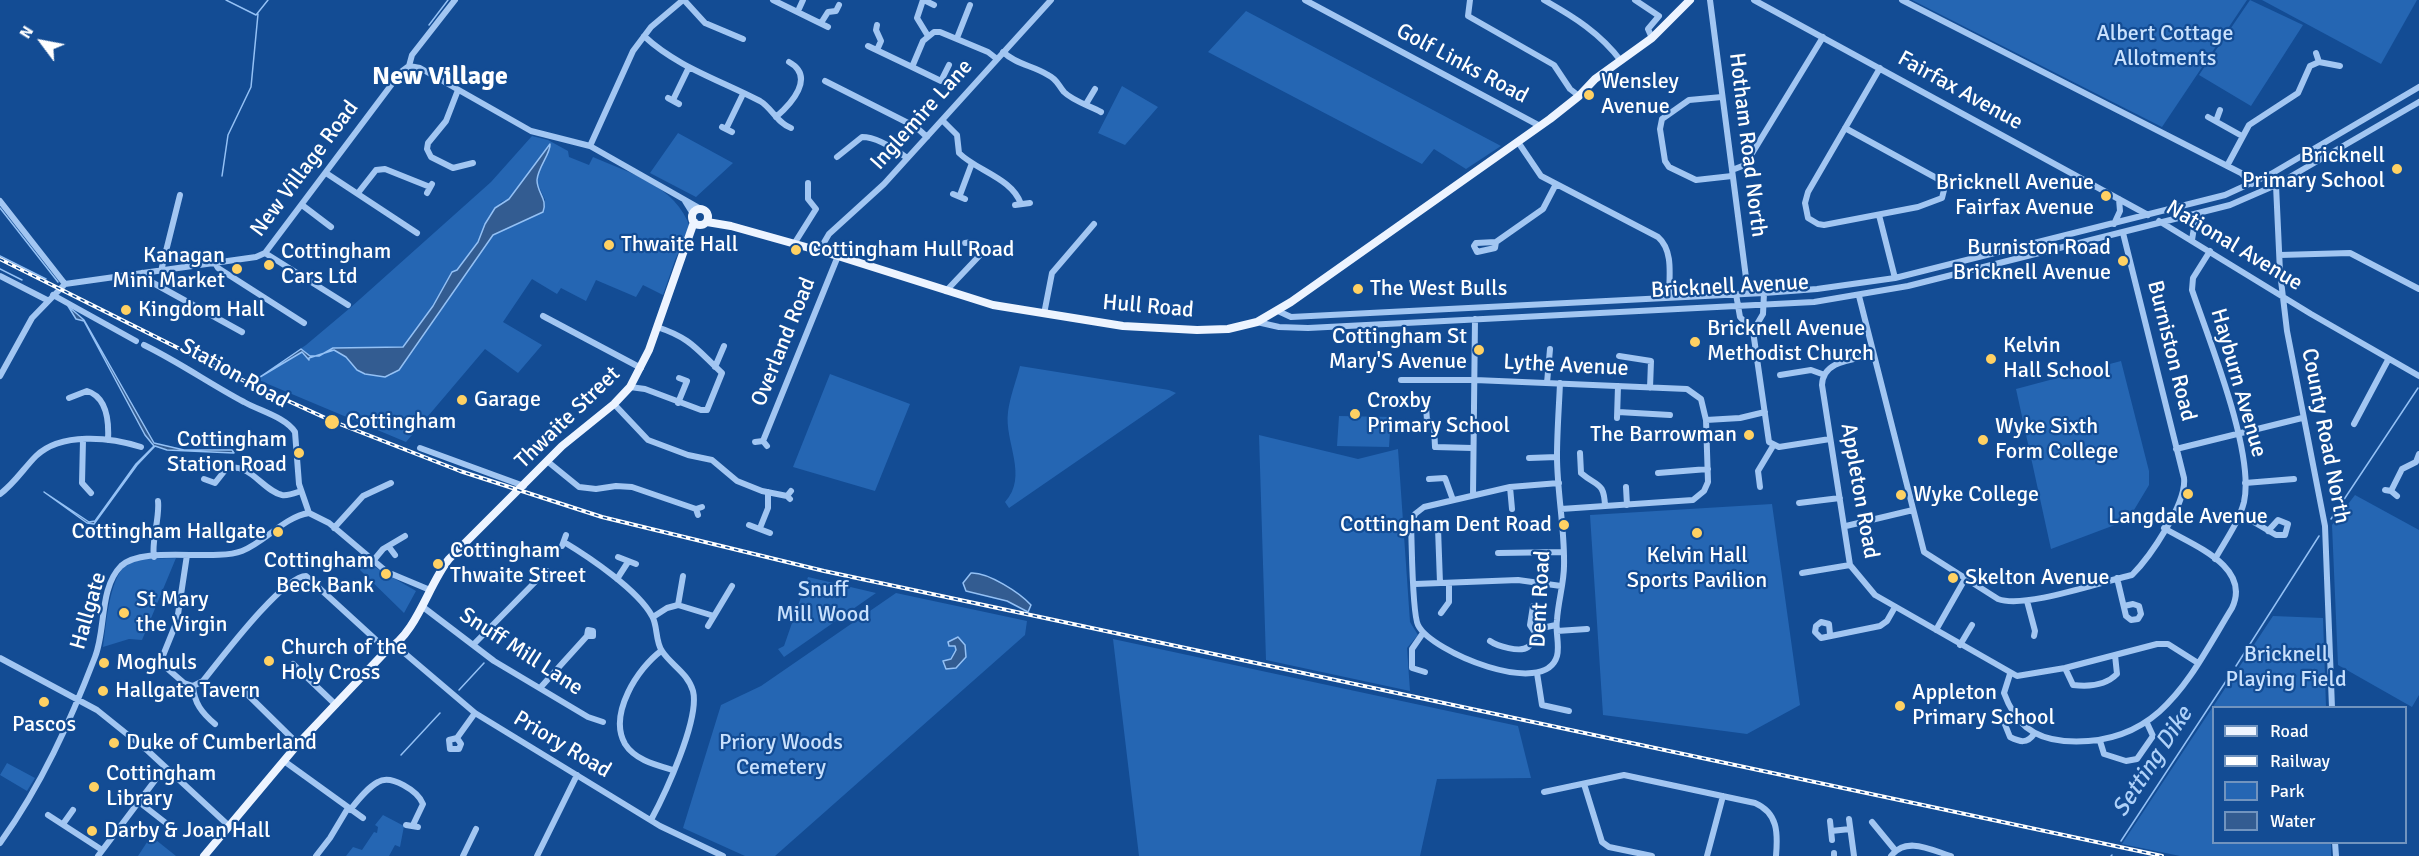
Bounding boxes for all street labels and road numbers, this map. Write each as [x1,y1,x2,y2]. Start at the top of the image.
street label: Golf Links Road [1391,18,1533,110]
street label: Fairfax Avenue [1893,46,2027,136]
street label: Hotham Road North [1723,51,1771,239]
street label: Inglemire Lane [865,54,979,176]
street label: New Village Road [245,96,365,242]
street label: National Avenue [2161,195,2307,297]
street label: Bricknell Avenue [1650,270,1810,304]
street label: Overland Road [746,274,822,410]
street label: Burniston Road [2141,278,2201,424]
street label: Hull Road [1101,290,1195,324]
street label: Hayburn Avenue [2204,306,2272,460]
street label: Station Road [175,333,293,415]
street label: County Road North [2295,346,2355,526]
street label: Lythe Avenue [1503,350,1629,382]
street label: Thwaite Street [510,361,626,475]
street label: Appleton Road [1834,421,1884,561]
street label: Dent Road [1525,550,1557,648]
street label: Hallgate [65,569,113,653]
street label: Snuff Mill Lane [454,602,588,702]
street label: Priory Road [509,706,615,784]

